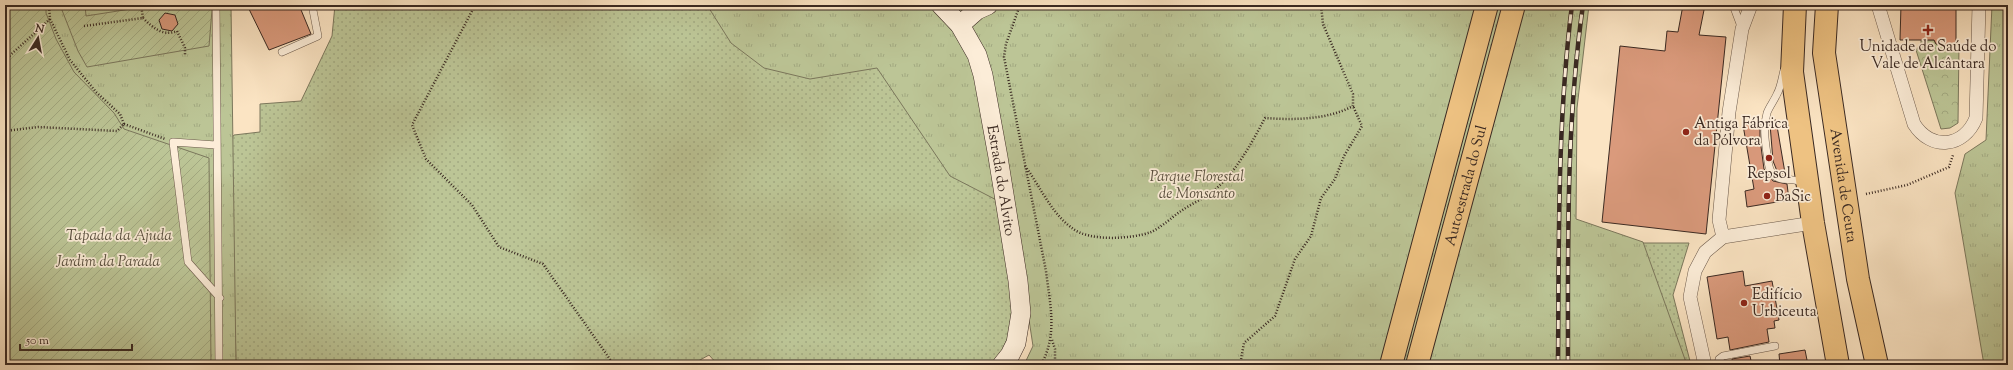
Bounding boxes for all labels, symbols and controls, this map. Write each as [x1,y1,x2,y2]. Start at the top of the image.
north arrow [18,18,58,58]
text: N [33,20,46,38]
marker: Unidade de Saúde do Vale de Alcântara [1922,24,1934,36]
place label: Unidade de Saúde do Vale de Alcântara [1860,37,1996,75]
place label: Antiga Fábrica da Pólvora [1694,114,1788,152]
street label: Estrada do Alvito [980,123,1020,238]
street label: Autoestrada do Sul [1441,123,1493,248]
marker: Antiga Fábrica da Pólvora [1681,127,1691,137]
street label: Avenida de Ceuta [1823,127,1861,244]
marker: Repsol [1764,153,1774,163]
place label: Repsol [1747,164,1791,185]
park label: Parque Florestal de Monsanto [1150,167,1244,205]
place label: BaSic [1775,187,1811,208]
marker: BaSic [1762,191,1772,201]
park label: Tapada da Ajuda [66,226,172,247]
park label: Jardim da Parada [55,252,160,273]
place label: Edifício Urbiceuta [1752,285,1817,323]
marker: Edifício Urbiceuta [1739,298,1749,308]
scale bar [20,326,132,352]
text: 50 m [25,332,49,350]

